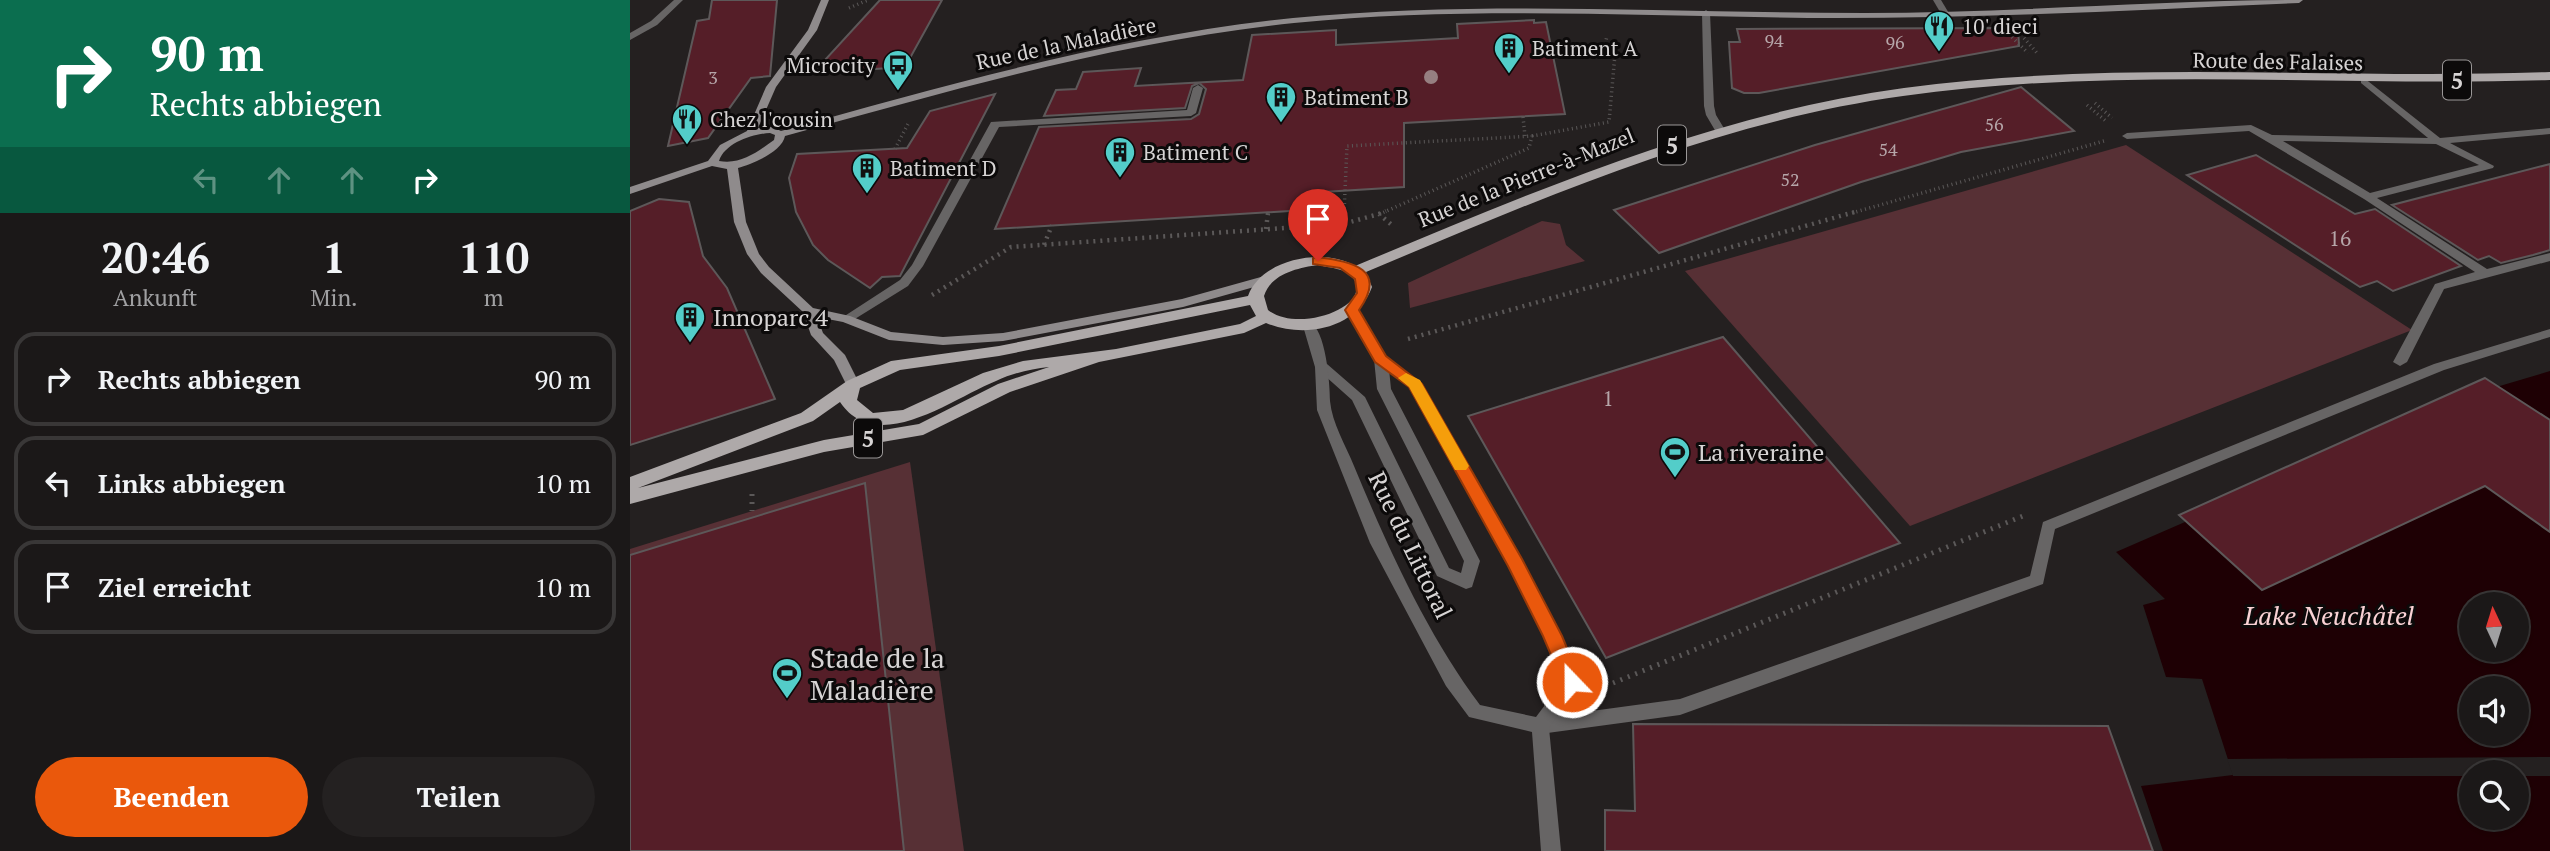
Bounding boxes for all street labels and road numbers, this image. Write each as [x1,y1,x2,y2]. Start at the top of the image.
street label: Rue de la Maladière [973,10,1159,76]
street label: Route des Falaises [2192,46,2364,76]
road number: 5 [2443,60,2471,100]
street label: Rue de la Pierre-à-Mazel [1414,121,1638,233]
road number: 5 [1658,126,1686,164]
road number: 5 [854,418,882,458]
street label: Rue du Littoral [1362,466,1460,624]

